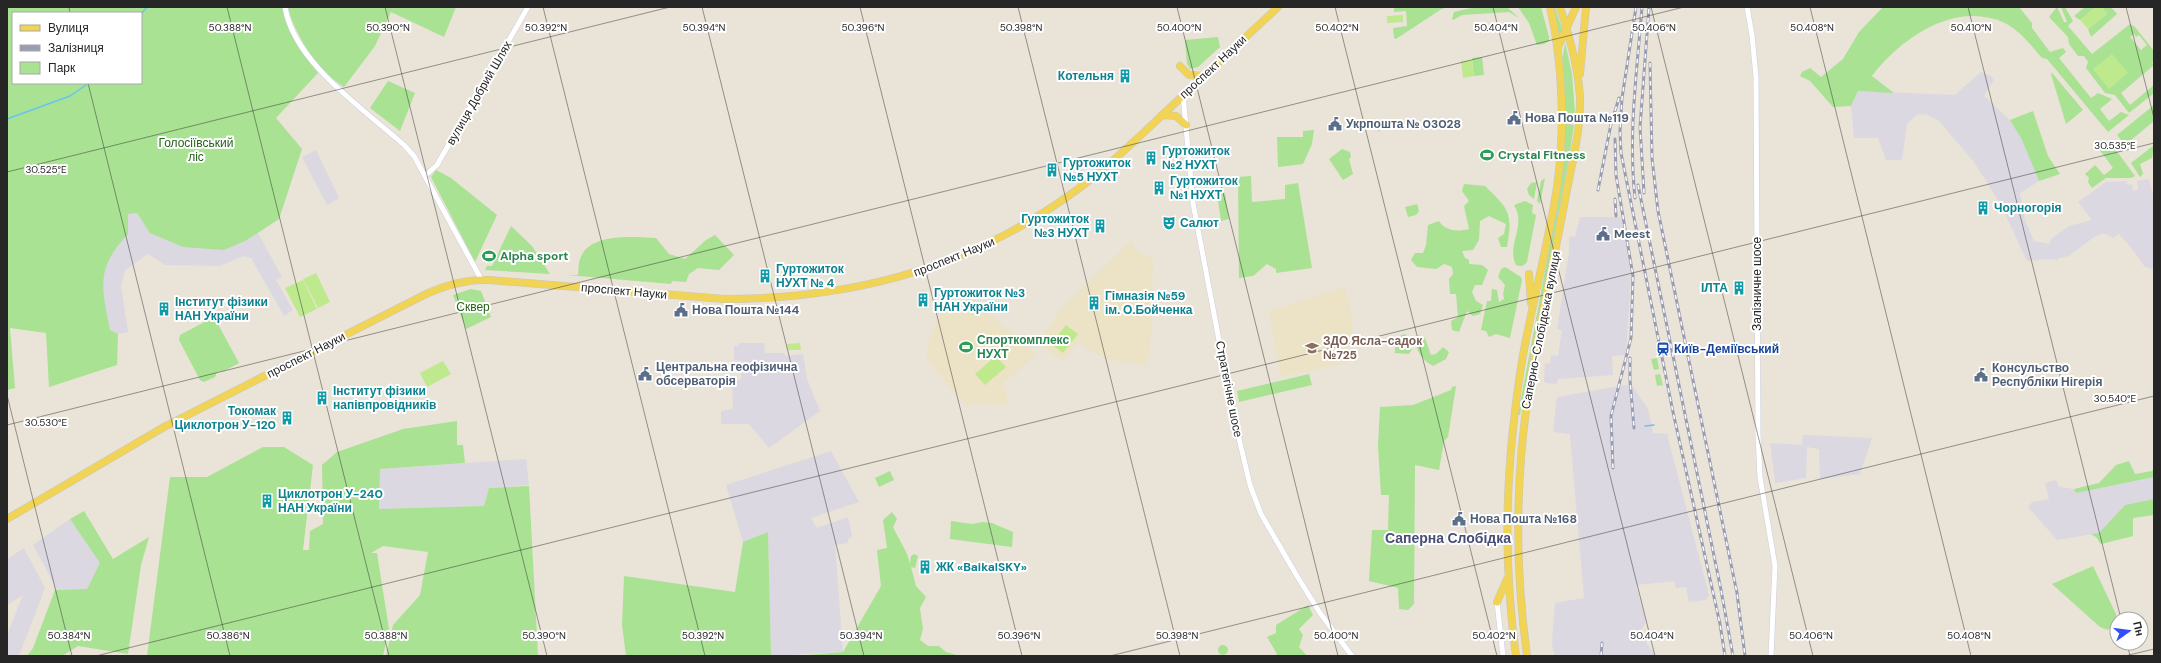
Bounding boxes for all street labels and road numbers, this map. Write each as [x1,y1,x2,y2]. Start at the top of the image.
street label: проспект Науки [1176,32,1250,102]
street label: вулиця Добрий Шлях [443,38,515,148]
street label: проспект Науки [911,233,997,281]
street label: Залізничне шосе [1749,237,1765,331]
street label: Саперно-Слобідська вулиця [1518,250,1564,410]
street label: проспект Науки [580,279,668,303]
street label: проспект Науки [264,328,348,382]
street label: Стратегічне шосе [1212,339,1246,439]

